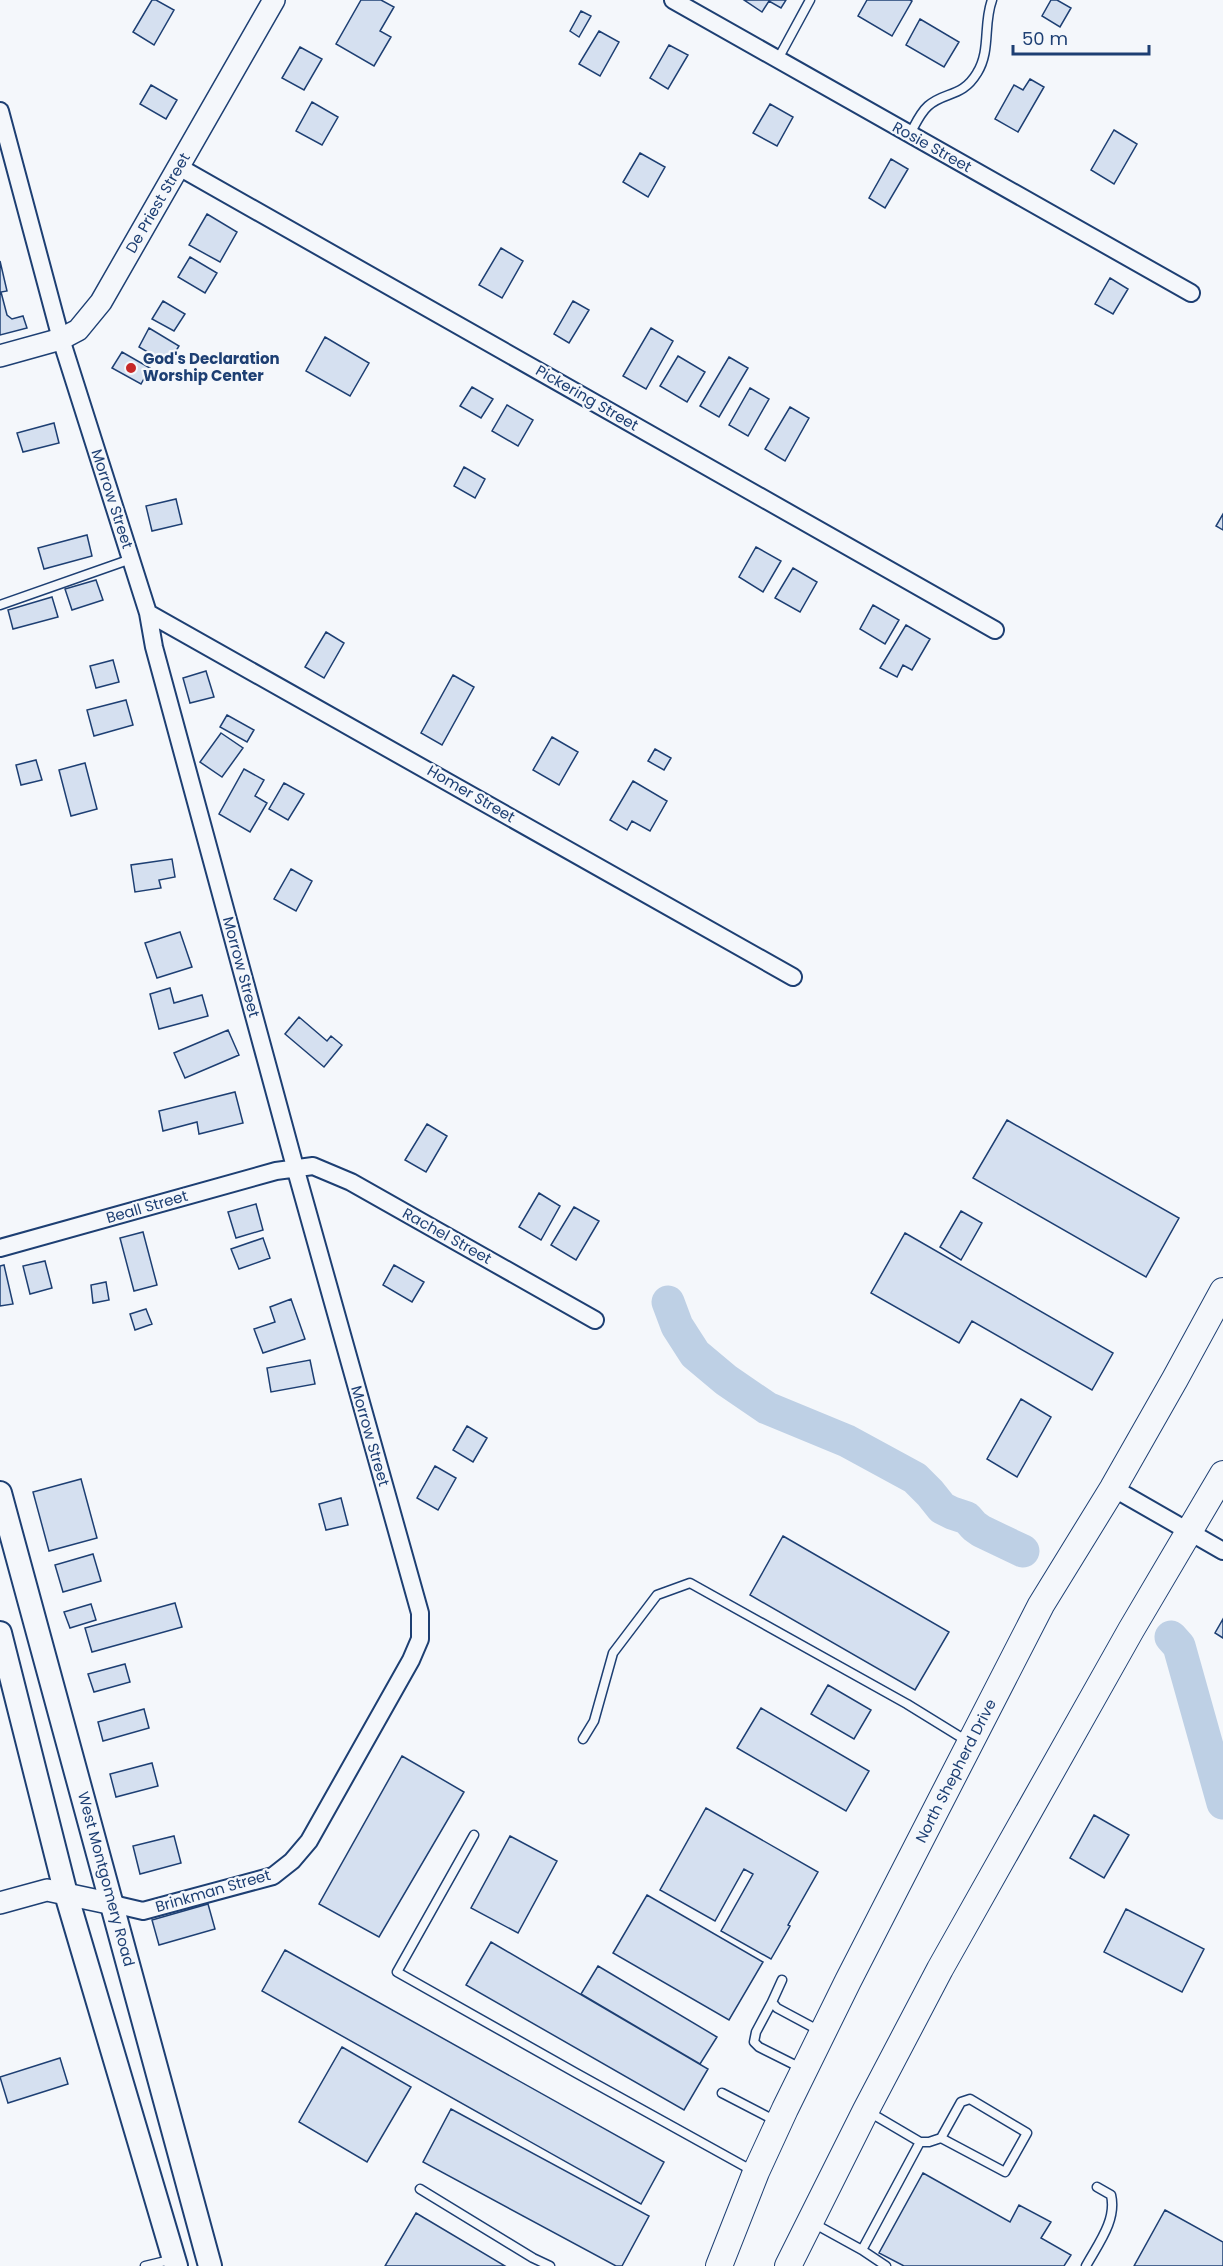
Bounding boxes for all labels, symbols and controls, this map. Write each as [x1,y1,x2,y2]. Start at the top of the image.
scale bar [1013,18,1150,56]
text: 50 m [1022,26,1068,51]
street label: Rosie Street [889,116,976,177]
street label: De Priest Street [120,149,195,257]
place label: God's Declaration Worship Center [143,348,280,386]
street label: Pickering Street [532,360,642,436]
marker: God's Declaration Worship Center [124,361,138,375]
street label: Morrow Street [86,446,138,551]
street label: Homer Street [423,760,519,827]
street label: Morrow Street [218,914,265,1020]
street label: Beall Street [104,1185,190,1228]
street label: Rachel Street [399,1202,496,1269]
street label: Morrow Street [346,1383,395,1489]
street label: North Shepherd Drive [910,1695,1001,1846]
street label: West Montgomery Road [73,1789,140,1969]
street label: Brinkman Street [153,1864,273,1917]

